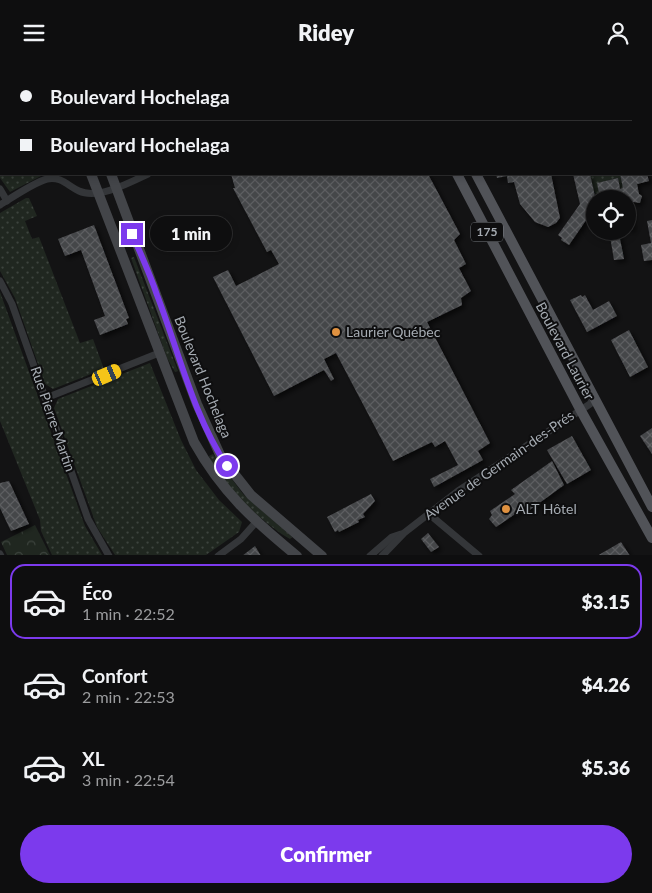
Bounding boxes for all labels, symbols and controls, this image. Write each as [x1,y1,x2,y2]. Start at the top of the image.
icon: menu [20,19,48,47]
text: Ridey [298,19,354,46]
icon: person [604,19,632,47]
text: Boulevard Hochelaga [50,85,230,108]
text: Boulevard Hochelaga [50,133,230,156]
map controls [586,190,636,240]
button: locate [586,190,636,240]
callout: 1 min [150,217,232,251]
route end [121,223,143,245]
road number: 175 [471,223,503,241]
text: 1 min [171,224,211,243]
street label: Boulevard Laurier [532,299,598,403]
street label: Boulevard Hochelaga [171,313,236,440]
place label: Laurier Québec [346,323,441,340]
marker: Laurier Québec [330,326,342,338]
car [90,362,123,388]
street label: Rue Pierre-Martin [28,364,79,474]
street label: Avenue de Germain-des-Prés [420,406,577,523]
route start [216,455,238,477]
place label: ALT Hôtel [516,500,577,517]
marker: ALT Hôtel [500,503,512,515]
icon: car [22,579,67,624]
text: Éco [82,581,112,604]
text: $3.15 [581,590,630,613]
text: 1 min · 22:52 [82,604,175,623]
icon: car [22,662,67,707]
text: Confort [82,664,147,687]
text: $4.26 [581,673,630,696]
text: 2 min · 22:53 [82,687,175,706]
icon: car [22,745,67,790]
text: XL [82,747,105,770]
text: $5.36 [581,756,630,779]
text: 3 min · 22:54 [82,770,175,789]
button: Confirmer [20,825,632,883]

